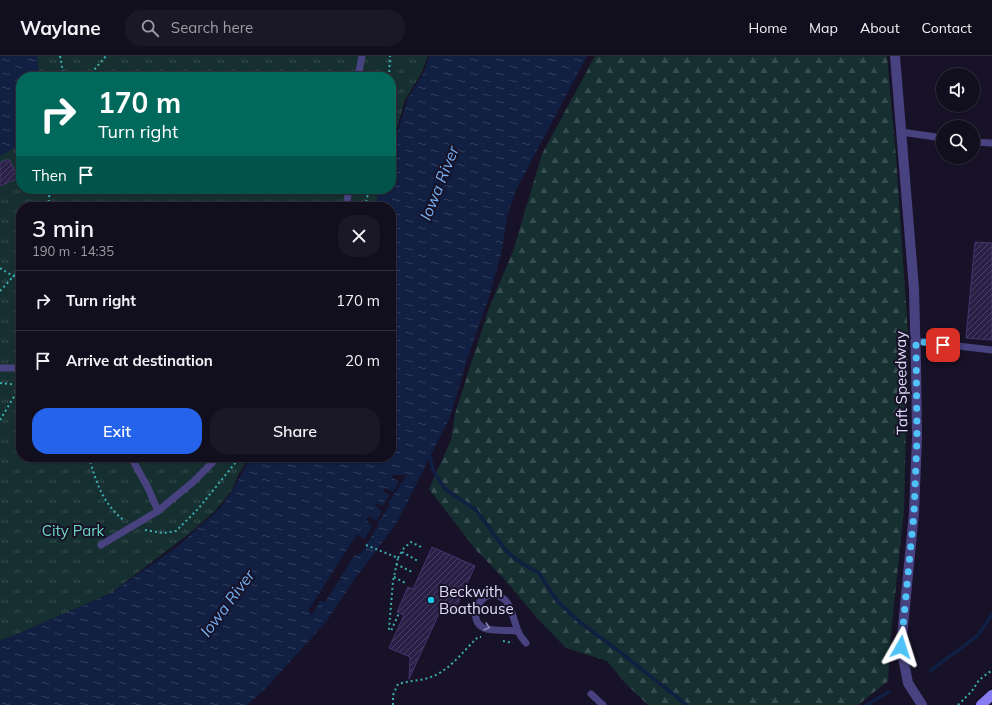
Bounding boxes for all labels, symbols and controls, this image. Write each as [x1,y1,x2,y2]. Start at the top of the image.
search box [125,10,405,46]
text: Waylane [20,16,101,40]
icon: search [139,17,161,39]
text: Search here [171,18,253,37]
text: Home [748,19,787,37]
text: Map [809,19,838,37]
text: About [860,19,900,37]
text: Contact [922,19,972,37]
map controls [936,68,980,164]
button: sound [936,68,980,112]
text: 170 m [98,85,181,120]
icon: right [32,88,84,140]
text: Turn right [98,120,178,143]
button: search [936,120,980,164]
water label: Iowa River [415,142,463,223]
icon: arrive [75,164,97,186]
text: Then [32,166,67,185]
text: 3 min [32,213,94,243]
button: close [338,215,380,257]
text: 190 m · 14:35 [32,243,114,259]
icon: right [32,290,54,312]
text: Turn right [66,291,136,310]
text: 170 m [336,291,380,310]
pin [926,328,960,362]
street label: Taft Speedway [891,331,911,435]
icon: arrive [932,334,954,356]
icon: arrive [32,350,54,372]
text: Arrive at destination [66,351,213,370]
text: 20 m [345,351,380,370]
button: Exit [32,408,202,454]
button: Share [210,408,380,454]
park label: City Park [42,521,105,540]
water label: Iowa River [195,565,259,640]
place label: Beckwith Boathouse [439,582,514,618]
marker: Beckwith Boathouse [426,595,436,605]
one-way arrow [483,622,490,631]
position arrow [880,626,922,668]

